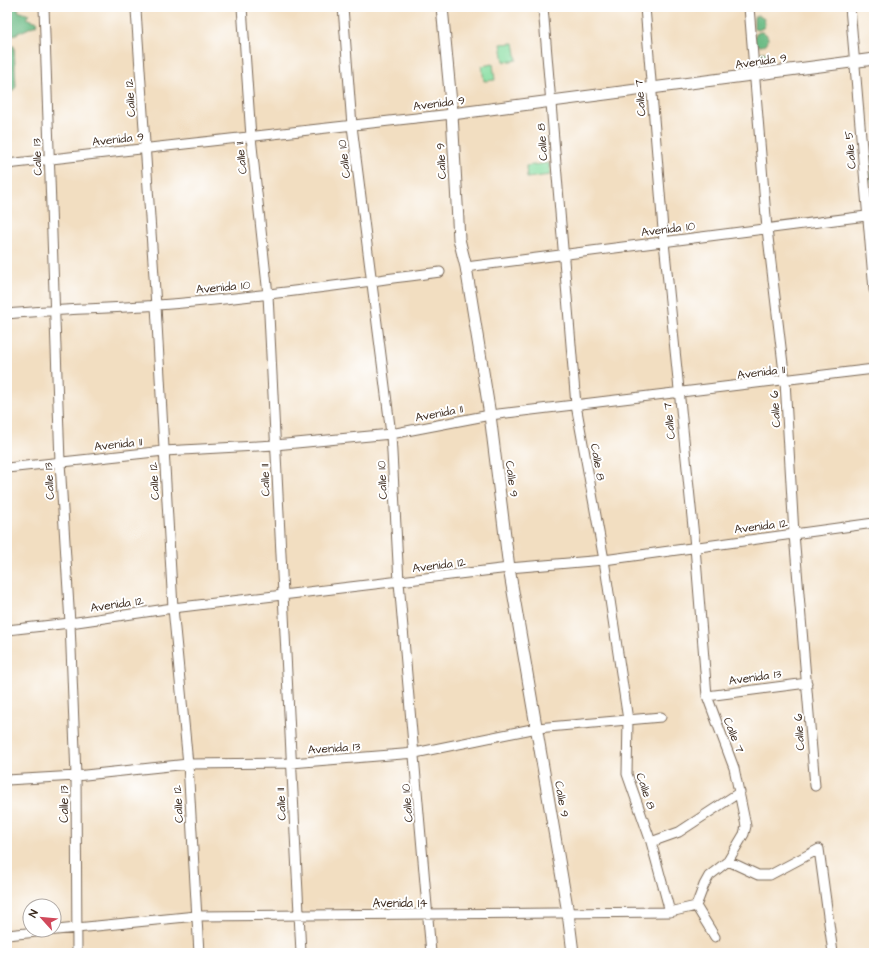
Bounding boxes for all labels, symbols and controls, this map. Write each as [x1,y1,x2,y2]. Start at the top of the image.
street label: Avenida 9 [734,49,788,74]
street label: Calle 12 [121,78,140,118]
street label: Calle 7 [630,78,651,117]
street label: Avenida 9 [412,92,466,115]
street label: Calle 8 [533,122,552,161]
street label: Avenida 9 [91,128,145,151]
street label: Calle 5 [840,130,861,170]
street label: Calle 13 [28,138,47,176]
street label: Calle 10 [334,138,355,179]
street label: Calle 11 [231,140,252,175]
street label: Calle 9 [432,142,451,180]
street label: Avenida 10 [640,218,697,241]
street label: Avenida 10 [195,277,251,298]
street label: Avenida 11 [736,361,787,384]
street label: Calle 6 [766,389,785,428]
street label: Avenida 11 [414,400,465,426]
street label: Calle 7 [659,401,680,440]
street label: Avenida 11 [93,433,143,455]
street label: Calle 8 [586,442,609,482]
street label: Calle 10 [373,460,392,500]
street label: Calle 9 [501,460,522,498]
street label: Calle 12 [145,461,164,500]
street label: Calle 13 [40,462,59,500]
street label: Calle 11 [256,463,275,497]
street label: Avenida 12 [733,515,789,538]
street label: Avenida 12 [411,554,467,577]
street label: Avenida 12 [89,592,145,617]
street label: Avenida 13 [728,665,782,690]
street label: Calle 6 [790,712,809,751]
street label: Calle 7 [719,715,749,756]
street label: Avenida 13 [307,738,361,759]
street label: Calle 8 [631,771,660,812]
street label: Calle 9 [550,780,573,819]
street label: Calle 10 [397,782,418,823]
street label: Calle 12 [169,784,188,823]
street label: Calle 13 [56,785,73,823]
street label: Calle 11 [272,787,291,821]
street label: Avenida 14 [373,895,427,912]
north arrow [22,898,62,938]
text: N [25,907,42,920]

